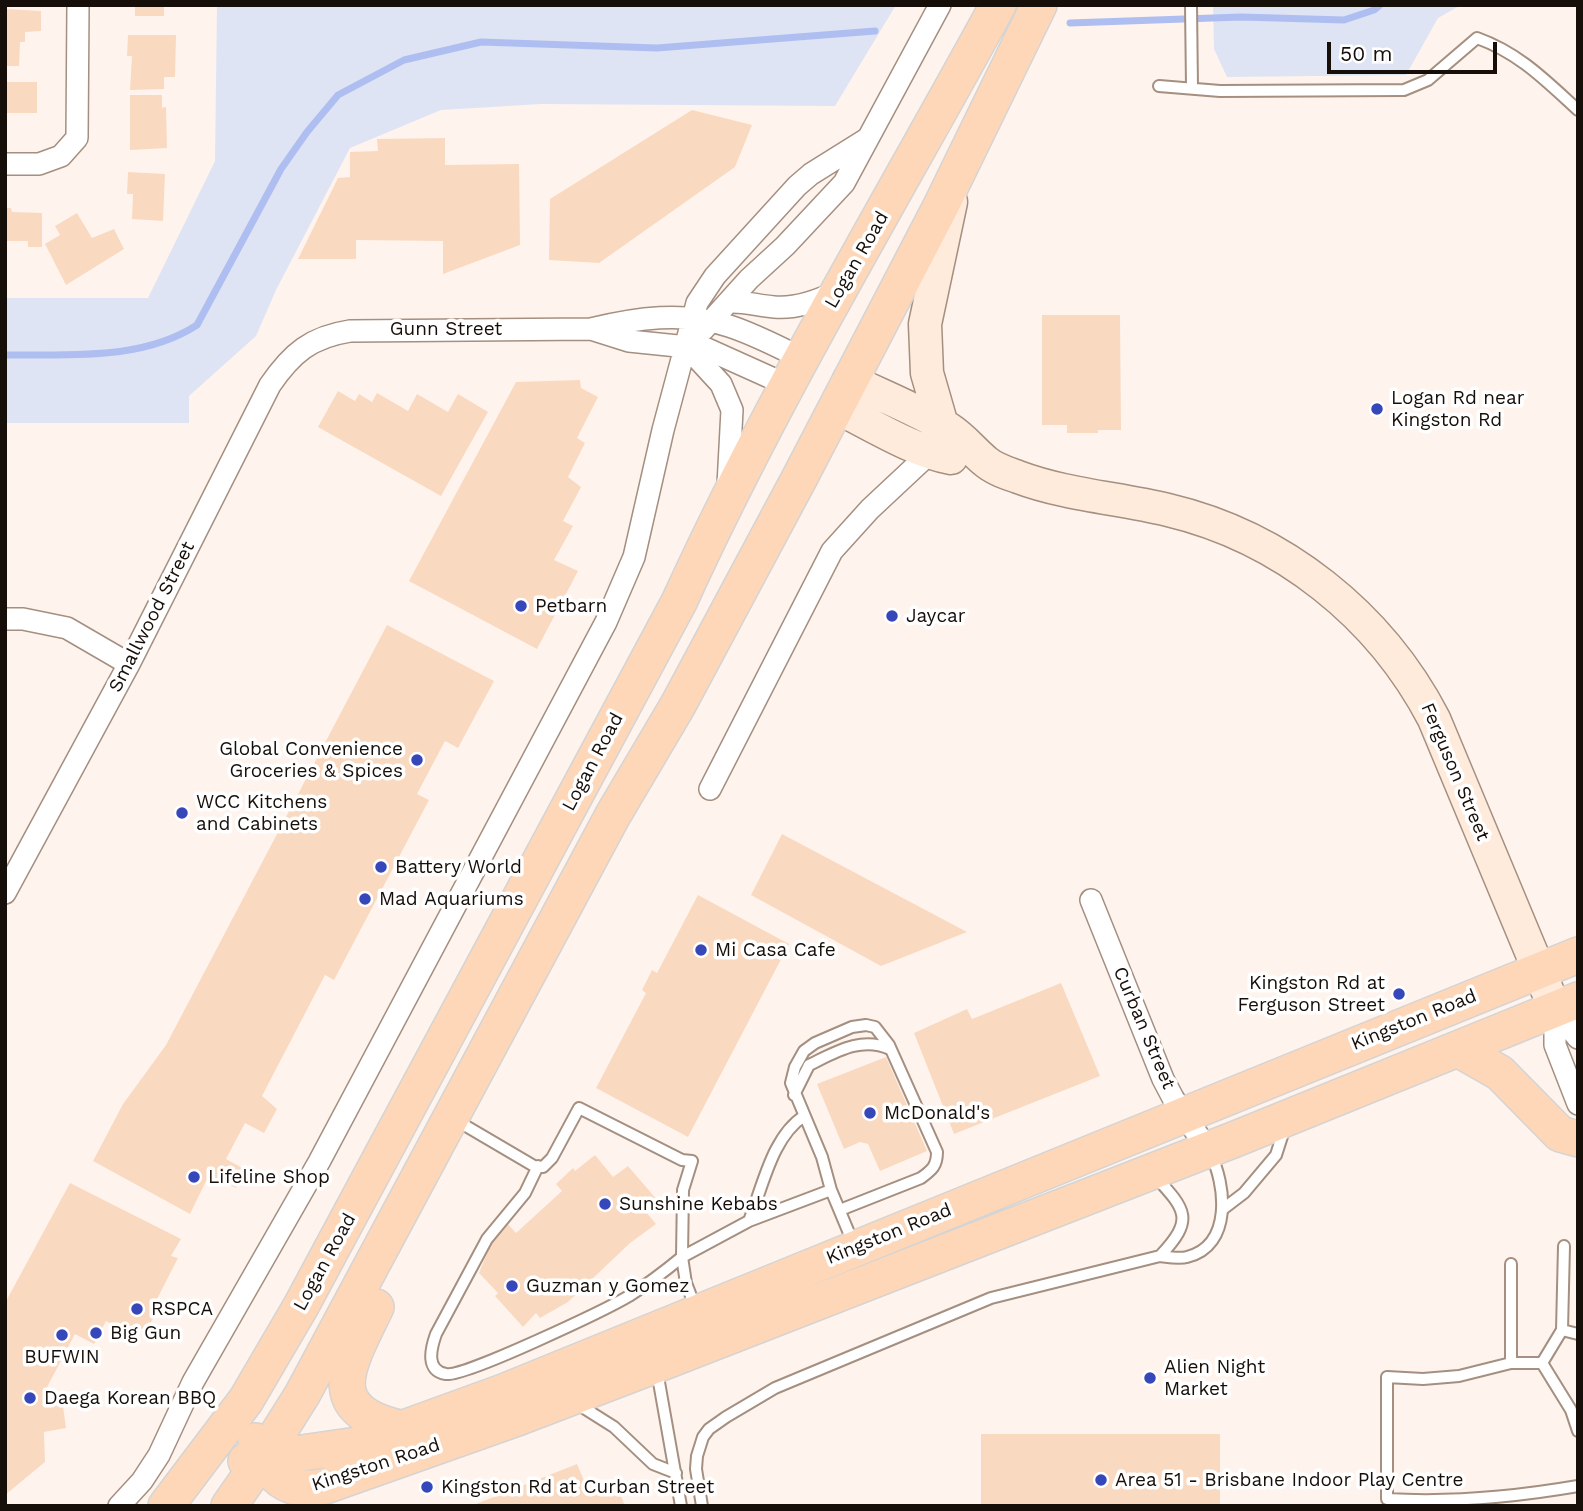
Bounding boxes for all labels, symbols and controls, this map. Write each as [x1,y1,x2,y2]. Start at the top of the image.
scale bar [1331,28,1501,72]
text: 50 m [1340,41,1392,66]
street label: Logan Road [820,208,894,312]
street label: Gunn Street [390,318,502,340]
place label: Logan Rd near Kingston Rd [1391,387,1525,431]
marker: Logan Rd near Kingston Rd [1369,401,1385,417]
street label: Smallwood Street [104,538,200,696]
place label: Petbarn [535,595,607,617]
marker: Petbarn [513,598,529,614]
place label: Jaycar [906,605,966,627]
marker: Jaycar [884,608,900,624]
street label: Ferguson Street [1416,700,1494,844]
street label: Logan Road [558,709,628,815]
place label: Global Convenience Groceries & Spices [219,738,403,782]
marker: Global Convenience Groceries & Spices [409,752,425,768]
place label: WCC Kitchens and Cabinets [196,791,327,835]
marker: WCC Kitchens and Cabinets [174,805,190,821]
place label: Battery World [395,856,522,878]
marker: Battery World [373,859,389,875]
place label: Mad Aquariums [379,888,524,910]
marker: Mad Aquariums [357,891,373,907]
place label: Mi Casa Cafe [715,939,836,961]
marker: Mi Casa Cafe [693,942,709,958]
street label: Curban Street [1108,963,1180,1093]
place label: Kingston Rd at Ferguson Street [1238,972,1385,1016]
street label: Kingston Road [1348,984,1480,1056]
marker: Kingston Rd at Ferguson Street [1391,986,1407,1002]
place label: McDonald's [884,1102,990,1124]
marker: McDonald's [862,1105,878,1121]
place label: Lifeline Shop [208,1166,330,1188]
marker: Lifeline Shop [186,1169,202,1185]
place label: Sunshine Kebabs [619,1193,778,1215]
marker: Sunshine Kebabs [597,1196,613,1212]
street label: Kingston Road [823,1198,955,1270]
street label: Logan Road [289,1209,361,1315]
place label: Guzman y Gomez [526,1275,689,1297]
marker: Guzman y Gomez [504,1278,520,1294]
place label: RSPCA [151,1298,213,1320]
marker: RSPCA [129,1301,145,1317]
place label: Big Gun [110,1322,181,1344]
marker: Big Gun [88,1325,104,1341]
marker: BUFWIN [54,1327,70,1343]
place label: BUFWIN [24,1346,100,1368]
place label: Alien Night Market [1164,1356,1265,1400]
marker: Alien Night Market [1142,1370,1158,1386]
place label: Daega Korean BBQ [44,1387,216,1409]
marker: Daega Korean BBQ [22,1390,38,1406]
street label: Kingston Road [309,1434,443,1496]
place label: Area 51 - Brisbane Indoor Play Centre [1115,1469,1464,1491]
marker: Area 51 - Brisbane Indoor Play Centre [1093,1472,1109,1488]
place label: Kingston Rd at Curban Street [441,1476,714,1498]
marker: Kingston Rd at Curban Street [419,1479,435,1495]

